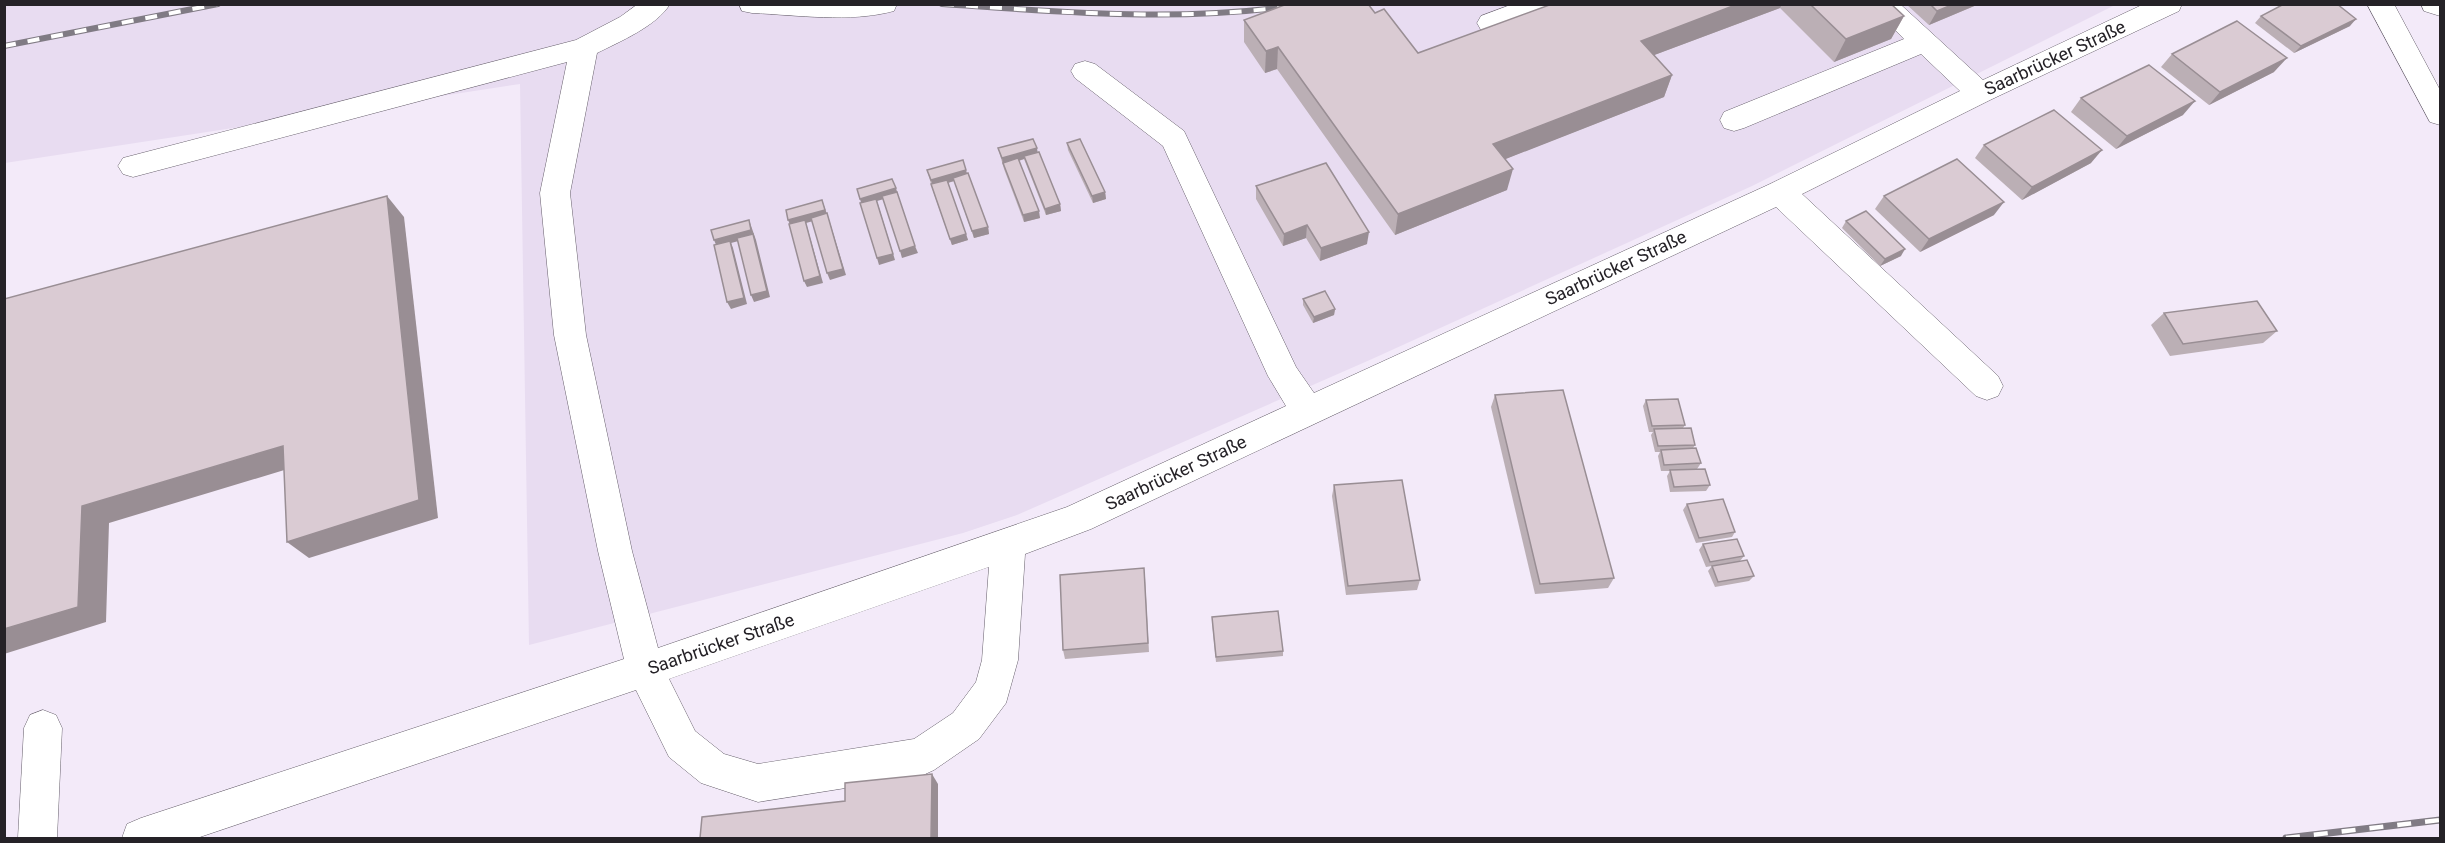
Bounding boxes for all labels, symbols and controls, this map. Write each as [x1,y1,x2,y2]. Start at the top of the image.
street label: Saarbrücker Straße [1981,16,2129,99]
street label: Saarbrücker Straße [1542,226,1690,309]
street label: Saarbrücker Straße [1102,431,1250,514]
street label: Saarbrücker Straße [645,609,797,678]

